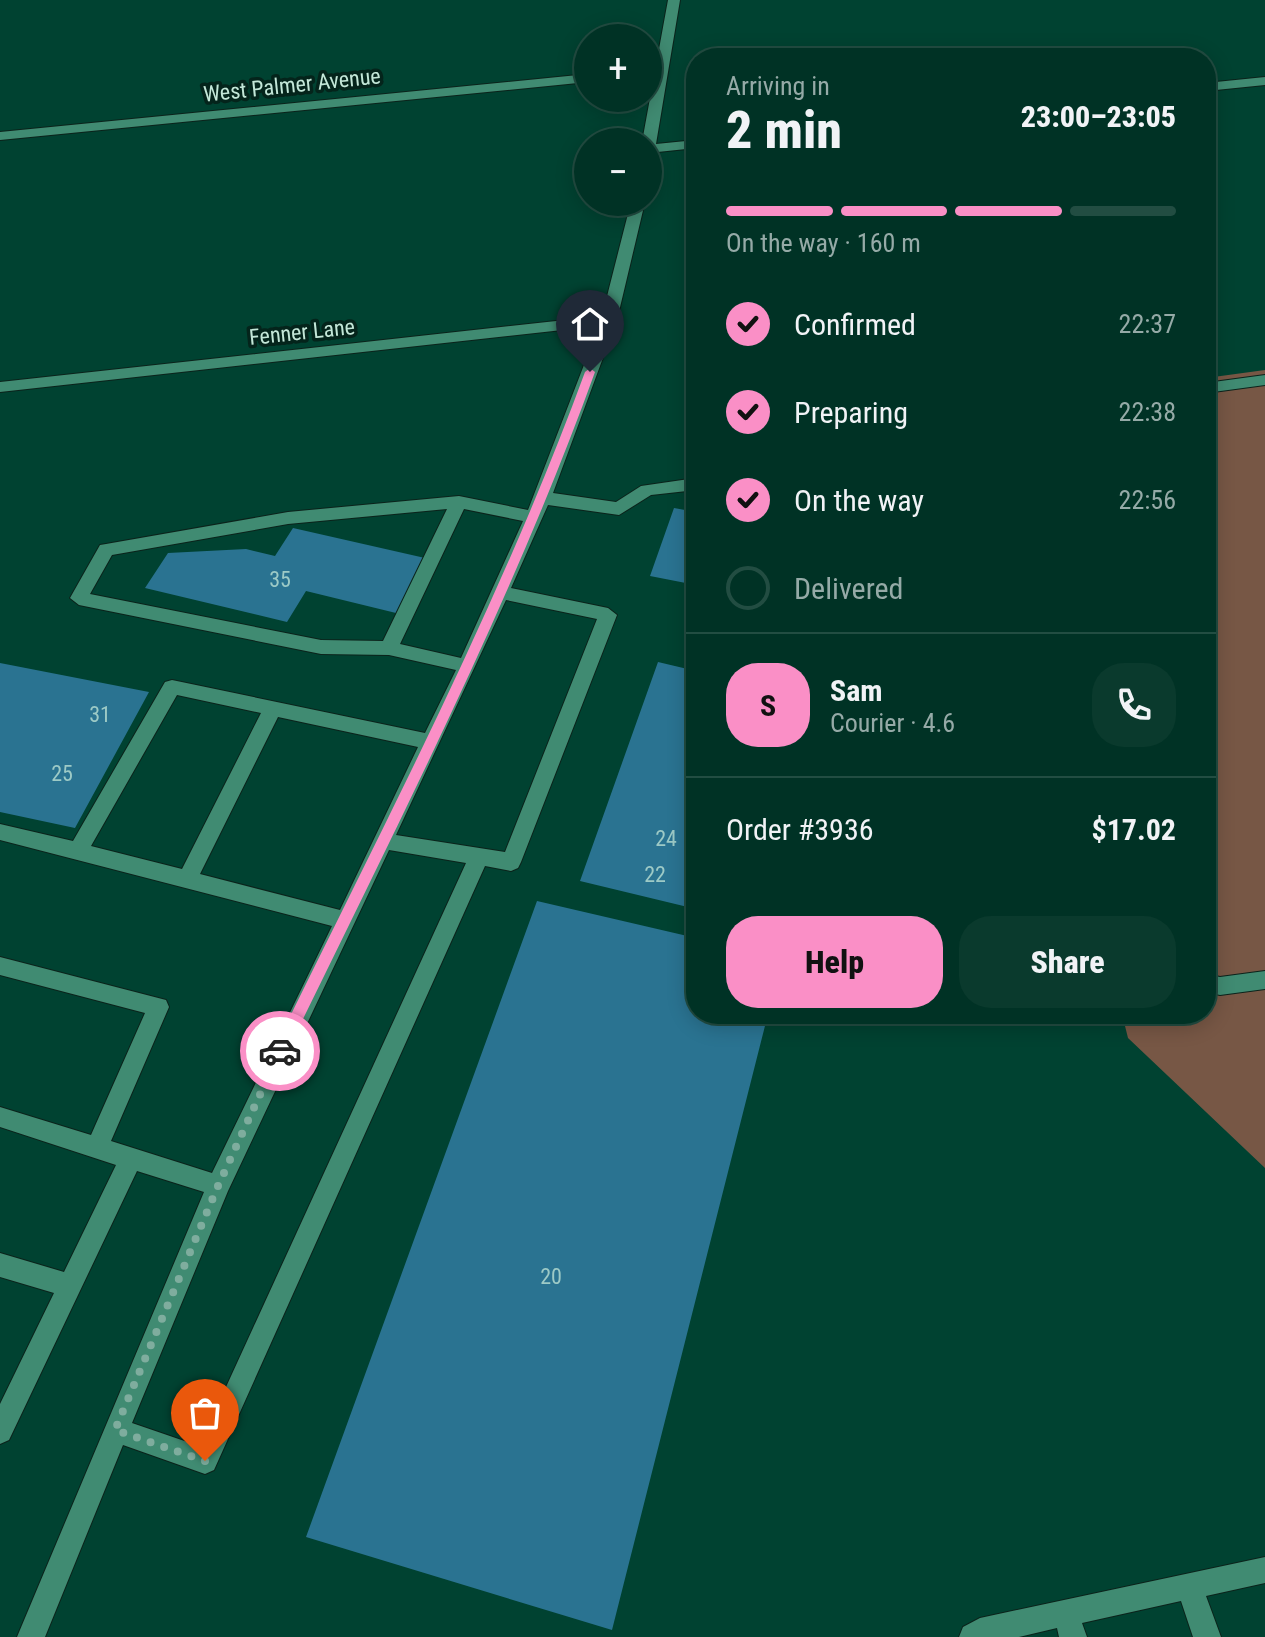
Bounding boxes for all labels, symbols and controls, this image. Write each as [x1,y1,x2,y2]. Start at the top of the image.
map controls [574,24,662,216]
button: + [574,24,662,112]
street label: West Palmer Avenue [202,63,382,107]
text: Arriving in [726,71,830,101]
text: 23:00–23:05 [1021,99,1176,134]
text: 2 min [726,100,842,161]
button: − [574,128,662,216]
text: On the way · 160 m [726,228,921,258]
pin [556,290,624,372]
icon: home [568,302,612,346]
icon: check [726,302,770,346]
text: Confirmed [794,307,916,342]
text: 22:37 [1119,309,1176,339]
street label: Fenner Lane [248,314,356,350]
icon: check [726,390,770,434]
text: Preparing [794,395,908,430]
text: 22:38 [1119,397,1176,427]
icon: check [726,478,770,522]
text: On the way [794,483,924,518]
text: 22:56 [1119,485,1176,515]
house number: 35 [269,567,291,592]
text: Delivered [794,571,903,606]
button: phone [1092,663,1176,747]
text: Sam [830,673,883,708]
text: S [760,688,776,723]
house number: 31 [89,702,111,727]
text: Courier · 4.6 [830,708,955,738]
house number: 25 [51,761,73,786]
text: Order #3936 [726,812,874,847]
text: $17.02 [1091,812,1176,847]
house number: 24 [655,826,677,851]
house number: 22 [644,862,666,887]
button: Help [726,916,943,1008]
button: Share [959,916,1176,1008]
courier [240,1011,320,1091]
icon: car [258,1029,302,1073]
house number: 20 [540,1264,562,1289]
pin [171,1379,239,1461]
icon: bag [183,1391,227,1435]

